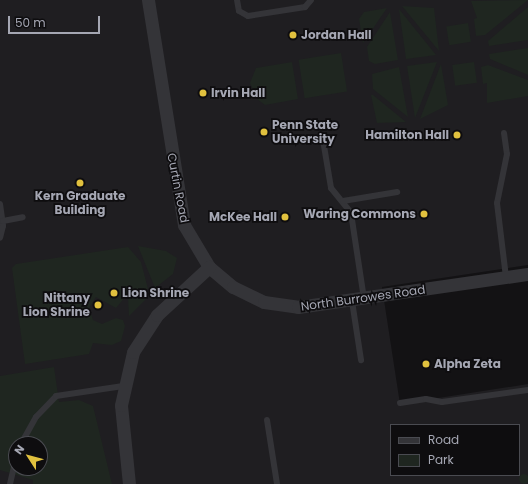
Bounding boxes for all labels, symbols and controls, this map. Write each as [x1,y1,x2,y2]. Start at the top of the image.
scale bar [10,8,102,34]
text: 50 m [15,14,46,31]
place label: Jordan Hall [301,28,372,42]
marker: Jordan Hall [288,30,298,40]
place label: Irvin Hall [211,86,265,100]
marker: Irvin Hall [198,88,208,98]
place label: Penn State University [272,118,338,146]
marker: Penn State University [259,127,269,137]
place label: Hamilton Hall [365,128,449,142]
marker: Hamilton Hall [452,130,462,140]
street label: Curtin Road [164,152,192,224]
marker: Kern Graduate Building [75,178,85,188]
place label: Kern Graduate Building [35,189,125,217]
place label: Waring Commons [303,207,416,221]
marker: Waring Commons [419,209,429,219]
place label: McKee Hall [209,210,277,224]
marker: McKee Hall [280,212,290,222]
street label: North Burrowes Road [300,282,426,314]
place label: Lion Shrine [122,286,189,300]
marker: Lion Shrine [109,288,119,298]
place label: Nittany Lion Shrine [23,291,90,319]
marker: Nittany Lion Shrine [93,300,103,310]
place label: Alpha Zeta [434,357,501,371]
marker: Alpha Zeta [421,359,431,369]
legend [390,424,520,476]
text: Road [428,431,459,448]
north arrow [8,436,48,476]
text: N [10,441,28,458]
text: Park [428,451,454,468]

